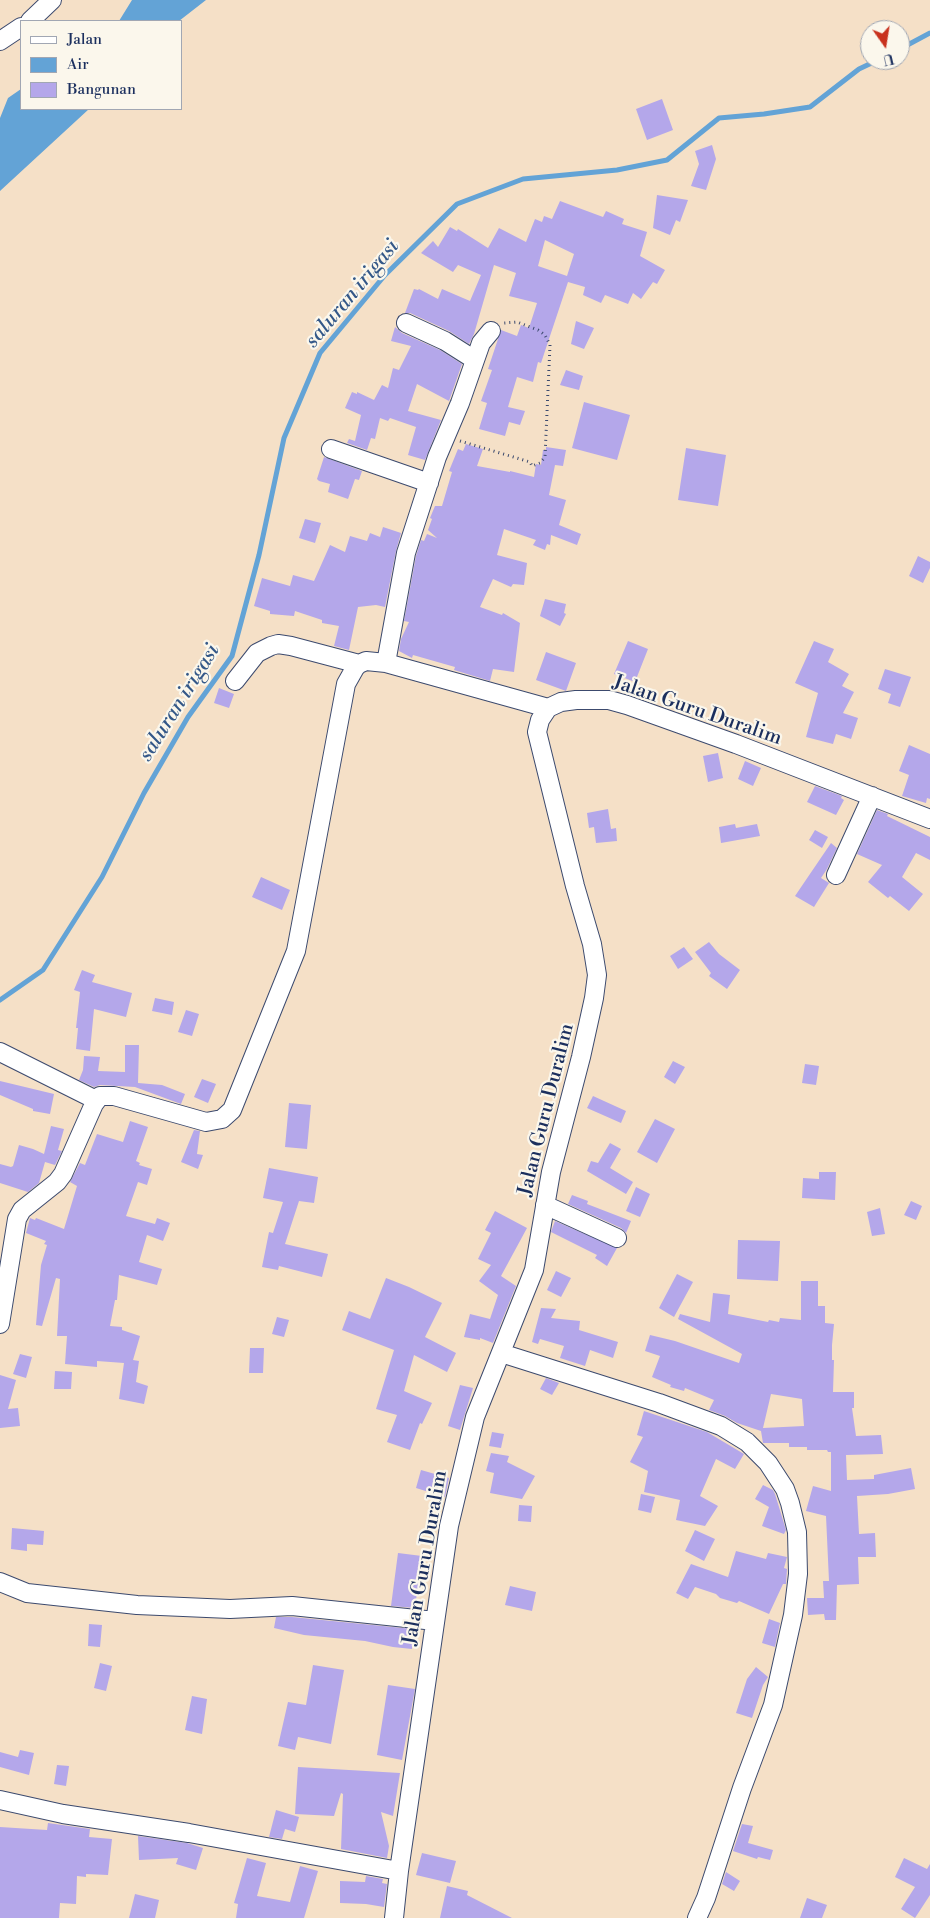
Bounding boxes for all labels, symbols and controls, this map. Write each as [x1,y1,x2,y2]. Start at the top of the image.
legend [20,20,182,110]
north arrow [860,20,910,70]
text: Jalan [67,30,102,49]
text: U [881,49,895,69]
text: Air [67,55,89,74]
text: Bangunan [67,80,136,99]
water label: saluran irigasi [301,235,405,353]
water label: saluran irigasi [134,640,226,766]
street label: Jalan Guru Duralim [609,671,785,751]
street label: Jalan Guru Duralim [514,1021,580,1199]
street label: Jalan Guru Duralim [399,1469,453,1647]

